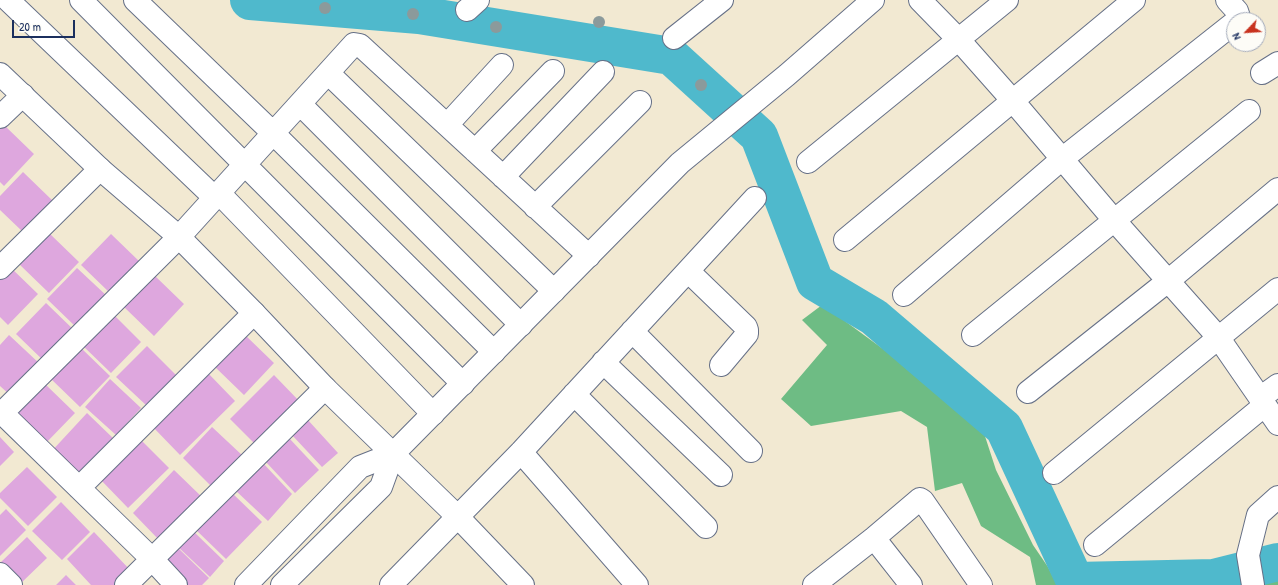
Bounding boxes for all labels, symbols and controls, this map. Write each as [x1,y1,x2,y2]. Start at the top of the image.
scale bar [14,12,77,38]
north arrow [1226,12,1266,52]
text: 20 m [19,18,41,35]
text: N [1228,31,1244,42]

